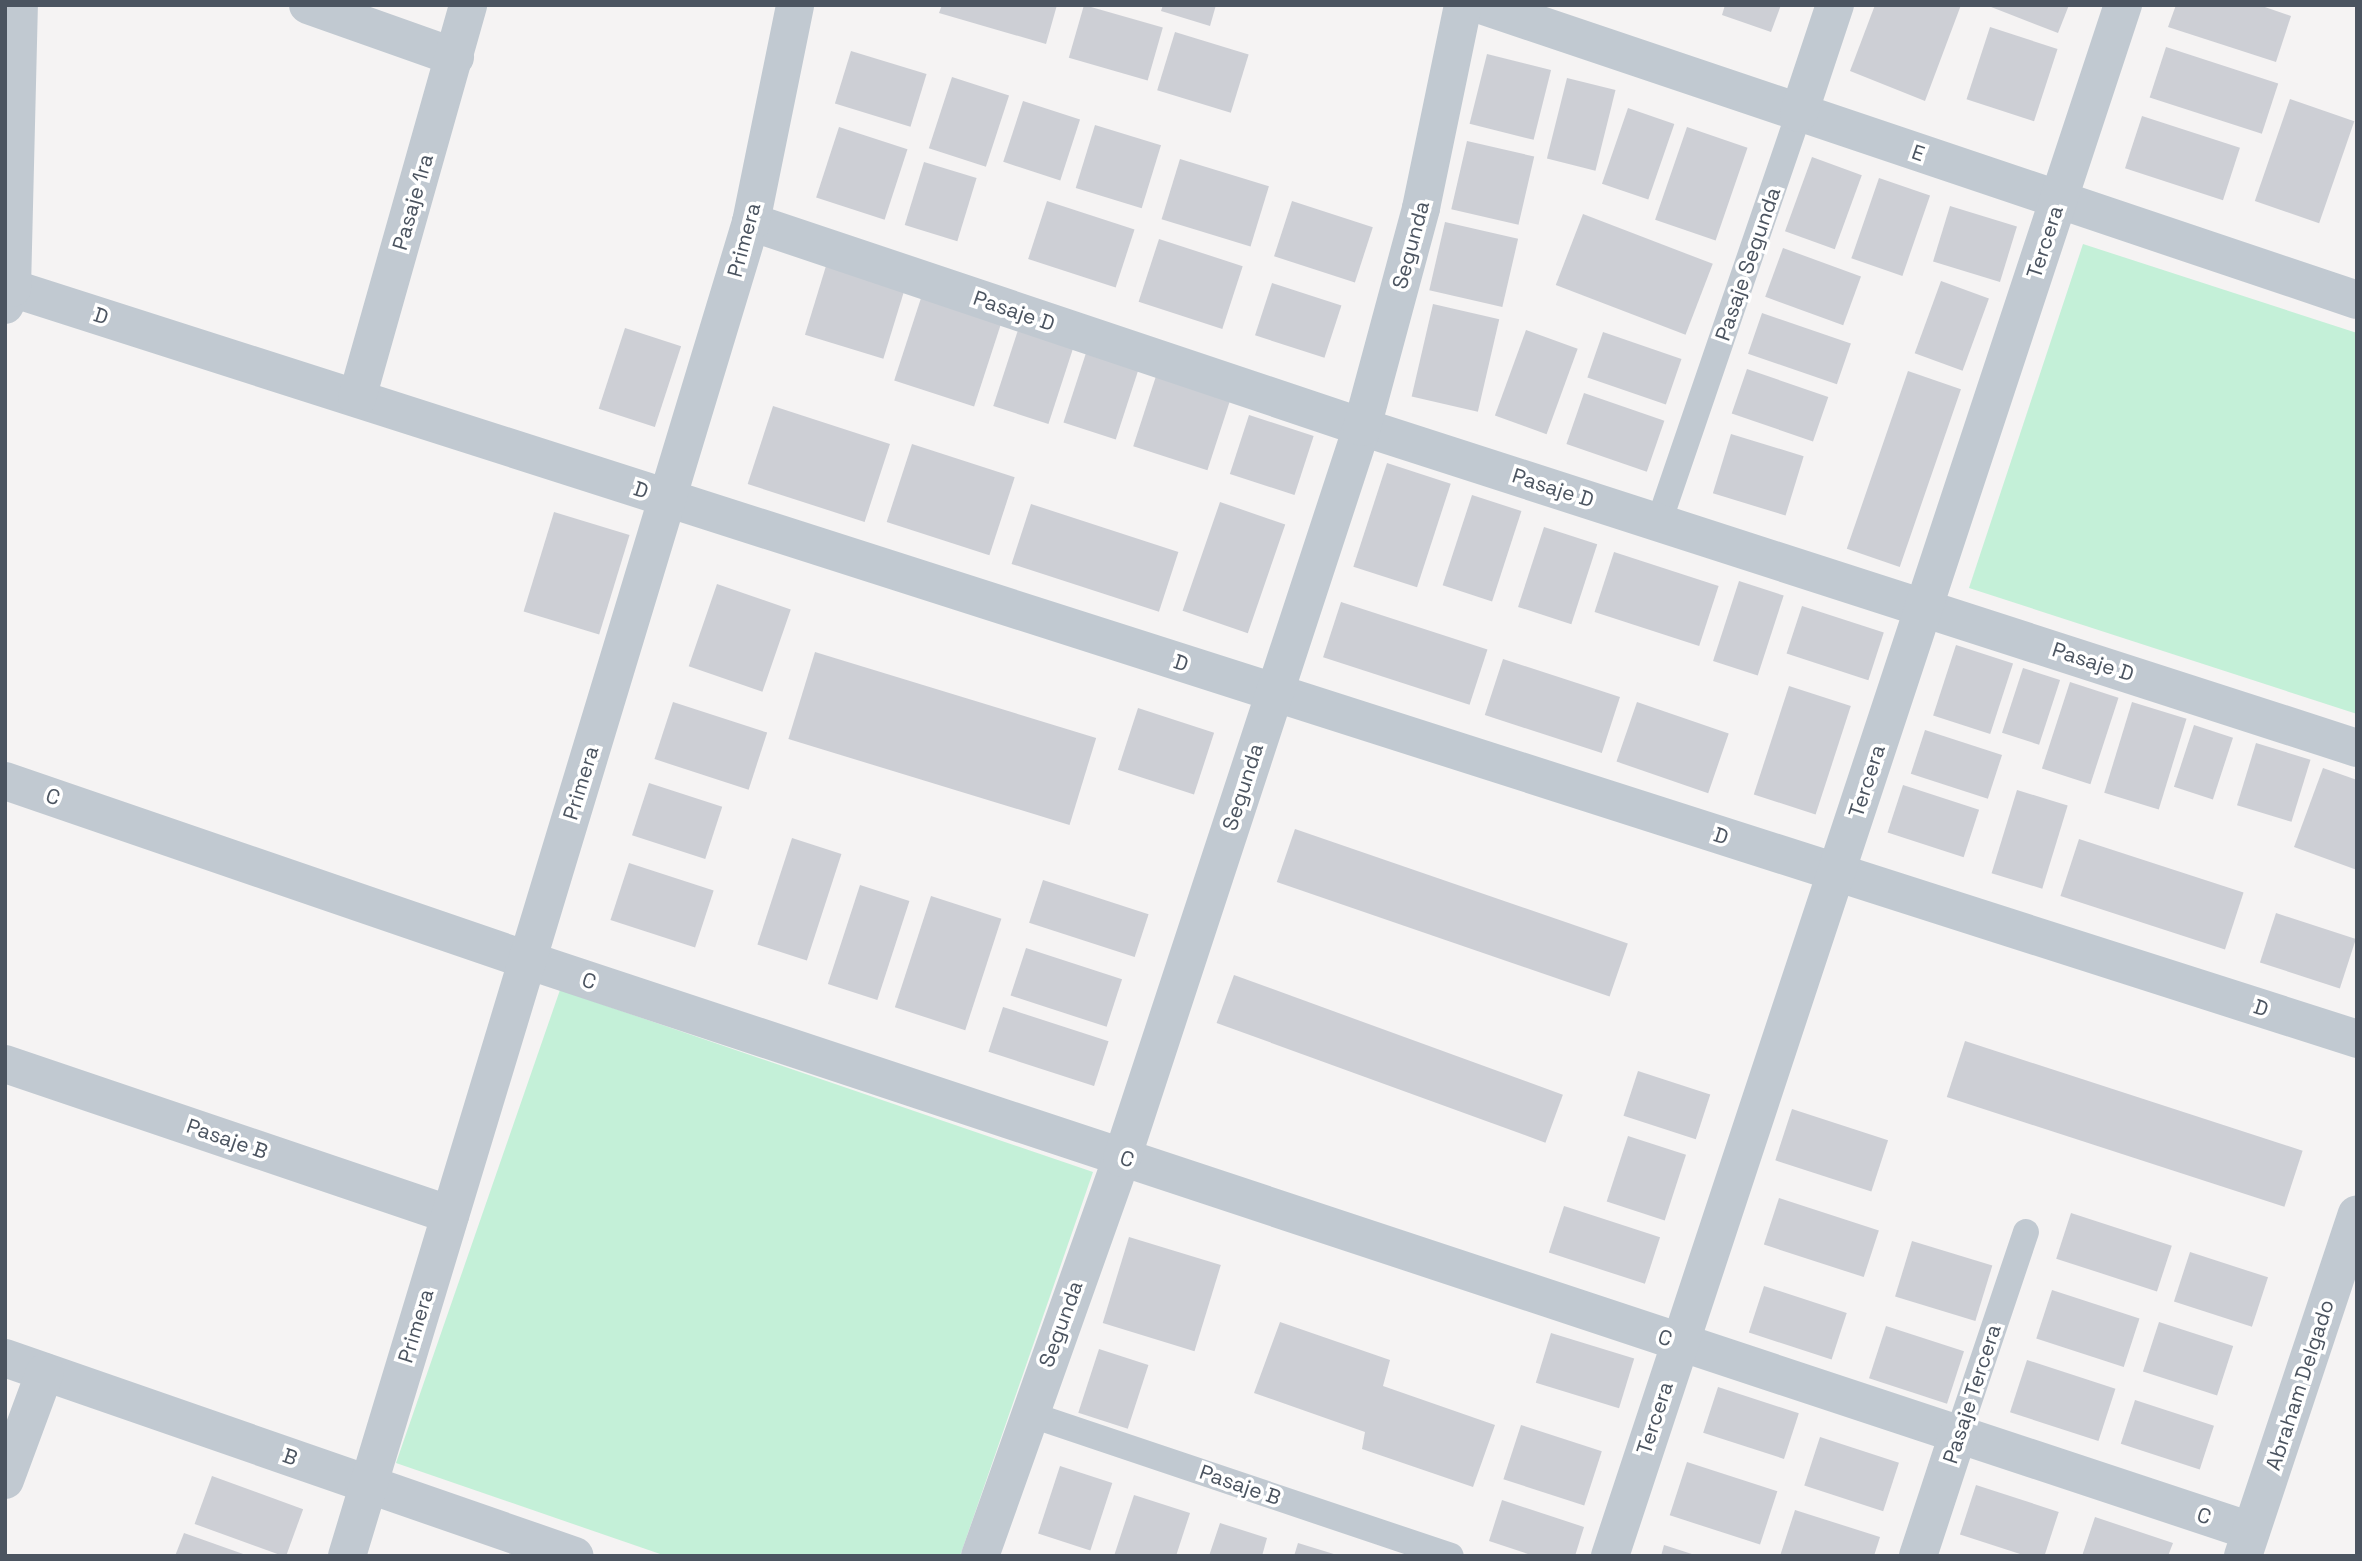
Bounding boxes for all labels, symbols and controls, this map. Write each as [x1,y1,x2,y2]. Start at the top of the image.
street label: E [1908,139,1928,167]
street label: Pasaje 1ra [387,151,439,253]
street label: Pasaje Segunda [1710,184,1786,344]
street label: Segunda [1387,198,1435,292]
street label: Primera [722,200,766,280]
street label: Tercera [2021,203,2069,281]
street label: Pasaje D [970,285,1058,337]
street label: D [90,302,112,330]
street label: Pasaje D [1509,463,1597,513]
street label: D [630,476,652,504]
street label: Pasaje D [2049,637,2137,687]
street label: D [1170,649,1192,677]
street label: Segunda [1217,740,1269,834]
street label: Tercera [1843,742,1891,820]
street label: Primera [558,743,604,823]
street label: C [43,783,63,811]
street label: D [1710,822,1732,850]
street label: C [579,967,599,995]
street label: D [2250,994,2272,1022]
street label: Pasaje B [183,1113,271,1165]
street label: C [1117,1145,1137,1173]
street label: Segunda [1034,1277,1088,1371]
street label: Primera [393,1286,439,1366]
street label: Abraham Delgado [2261,1296,2339,1474]
street label: Pasaje Tercera [1938,1321,2006,1467]
street label: C [1655,1324,1675,1352]
street label: Tercera [1631,1379,1679,1457]
street label: B [279,1443,301,1471]
street label: Pasaje B [1196,1459,1284,1511]
street label: C [2194,1502,2214,1530]

